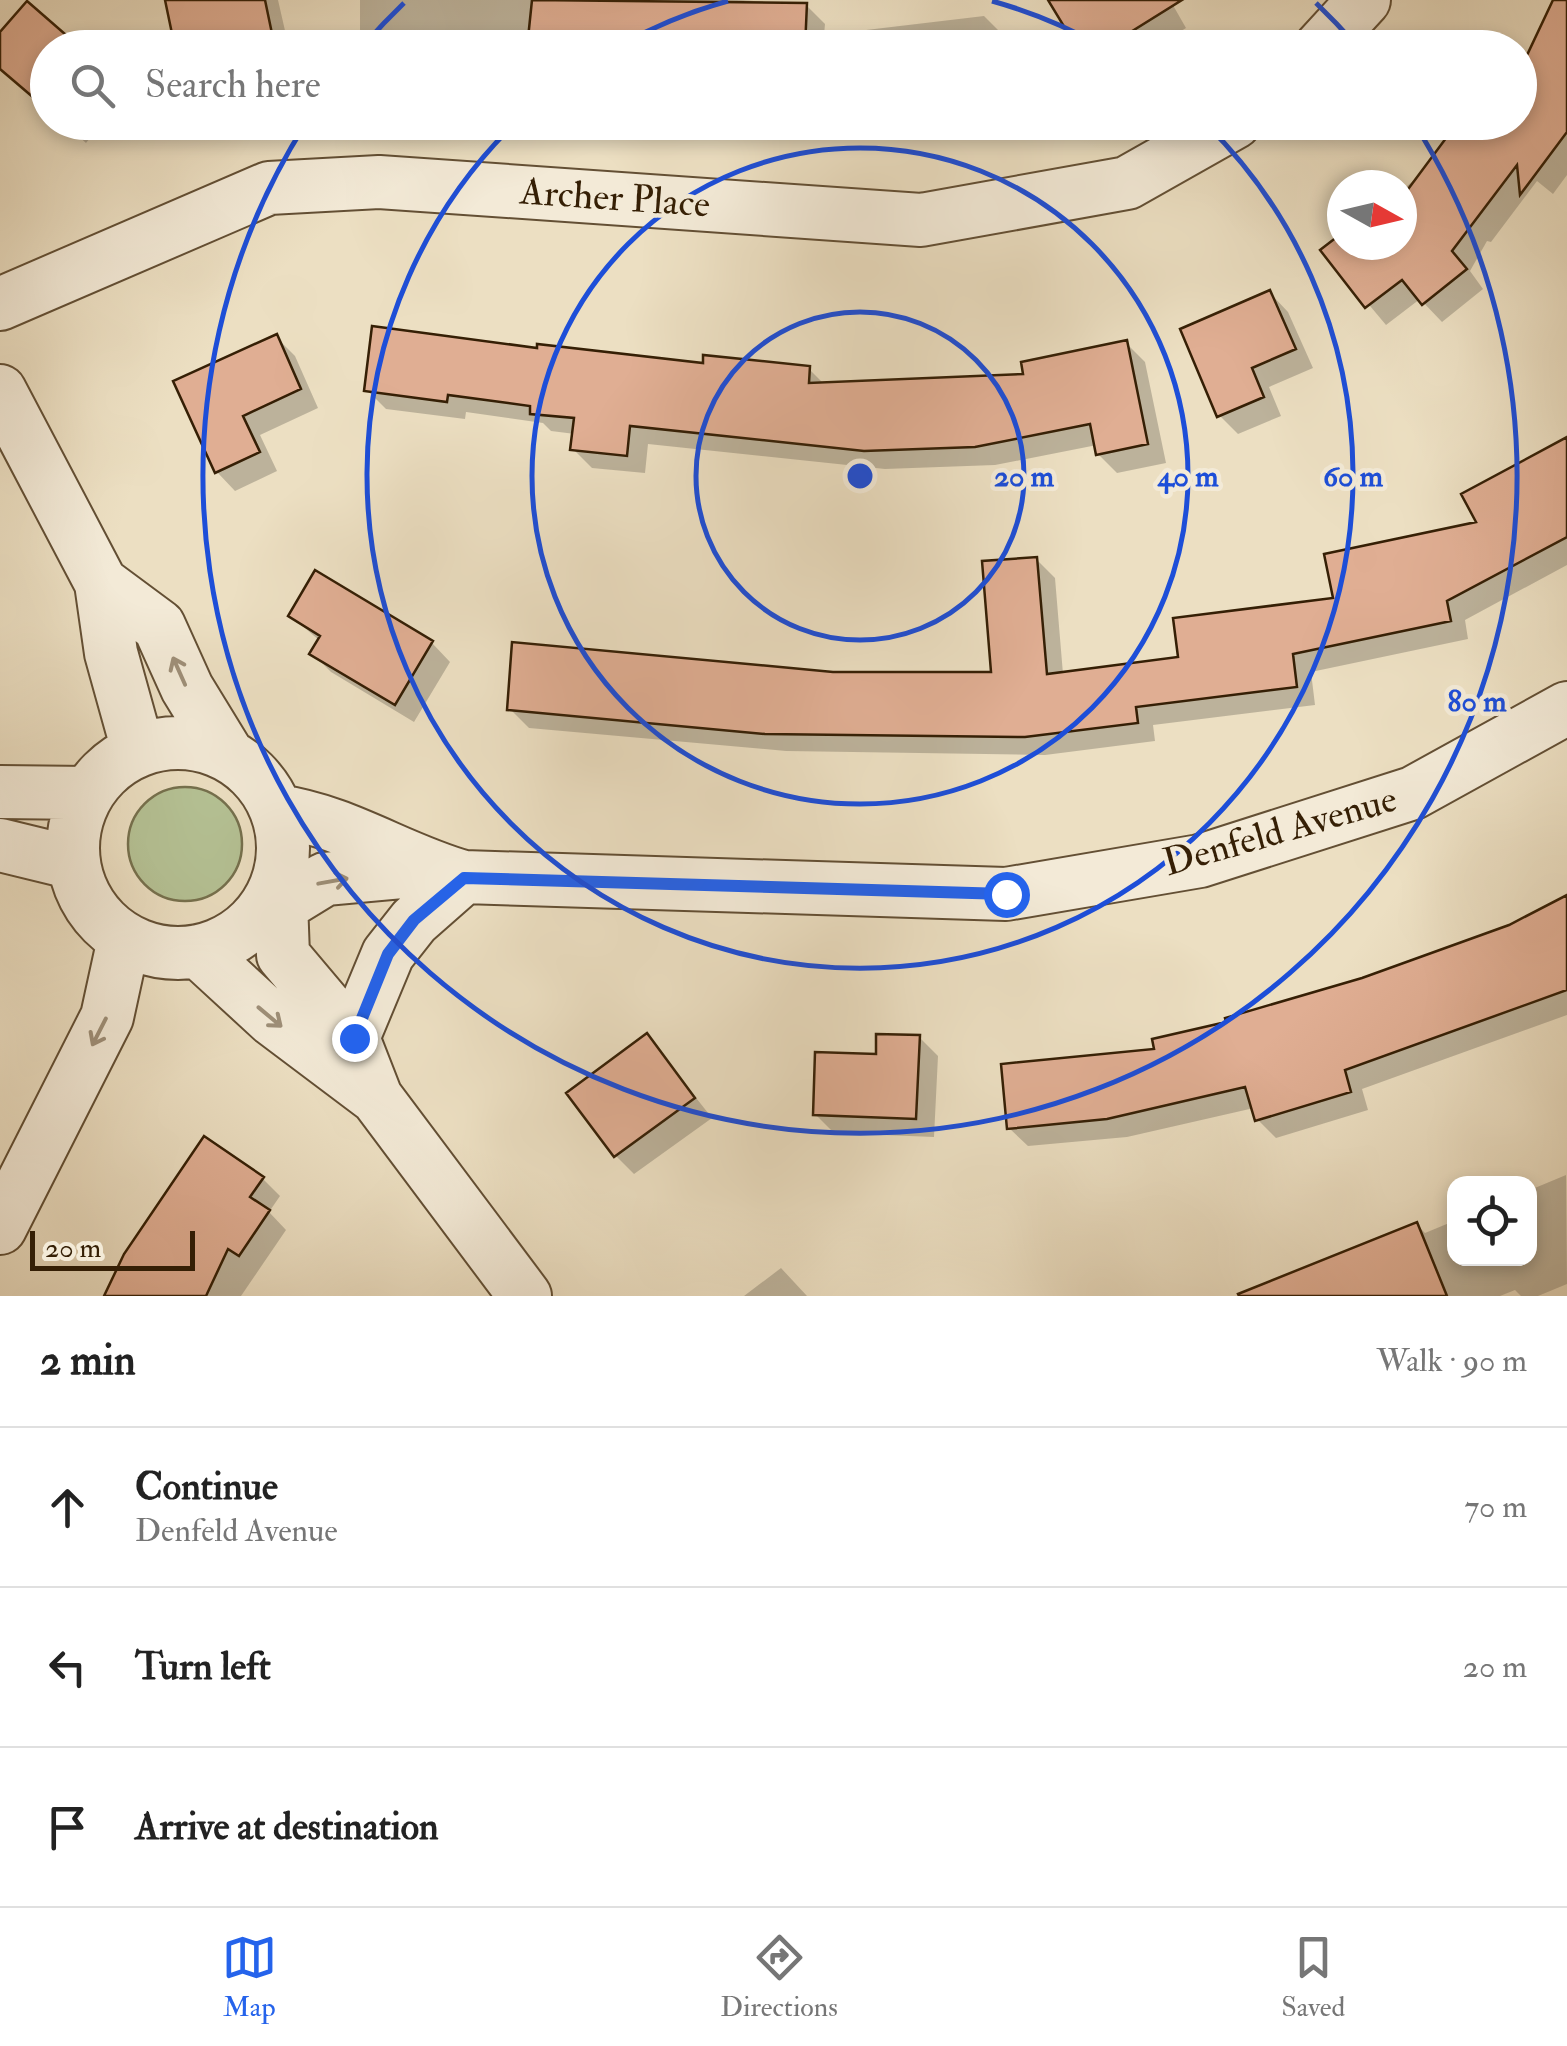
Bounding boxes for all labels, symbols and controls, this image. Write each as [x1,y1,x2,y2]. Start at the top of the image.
search box [30,30,1537,140]
icon: search [65,58,120,113]
text: Search here [145,61,321,109]
street label: Archer Place [517,167,712,229]
north arrow [1327,170,1417,260]
centre of rings [842,458,878,494]
text: 20 m [994,458,1055,495]
text: 40 m [1156,458,1219,495]
text: 60 m [1323,458,1384,495]
one-way arrow [169,657,188,687]
text: 80 m [1447,683,1507,720]
street label: Denfeld Avenue [1158,775,1402,887]
one-way arrow [317,871,349,890]
route start [984,872,1030,918]
one-way arrow [257,1005,283,1027]
route end [332,1016,378,1062]
one-way arrow [89,1017,108,1047]
map controls [1447,1176,1537,1266]
button: locate [1447,1176,1537,1266]
scale bar [30,1226,195,1270]
text: 20 m [45,1231,101,1266]
text: 2 min [40,1335,136,1387]
text: Walk · 90 m [1376,1341,1527,1381]
text: Continue [135,1463,278,1511]
icon: ahead [40,1480,95,1535]
text: 70 m [1464,1487,1527,1527]
text: Denfeld Avenue [135,1511,338,1551]
icon: left [40,1640,95,1695]
text: Turn left [135,1643,271,1691]
text: 20 m [1463,1647,1527,1687]
icon: arrive [40,1800,95,1855]
text: Arrive at destination [135,1803,439,1851]
tab: Map [222,1930,277,2025]
tab: Directions [720,1930,838,2025]
tab: Saved [1281,1930,1345,2025]

